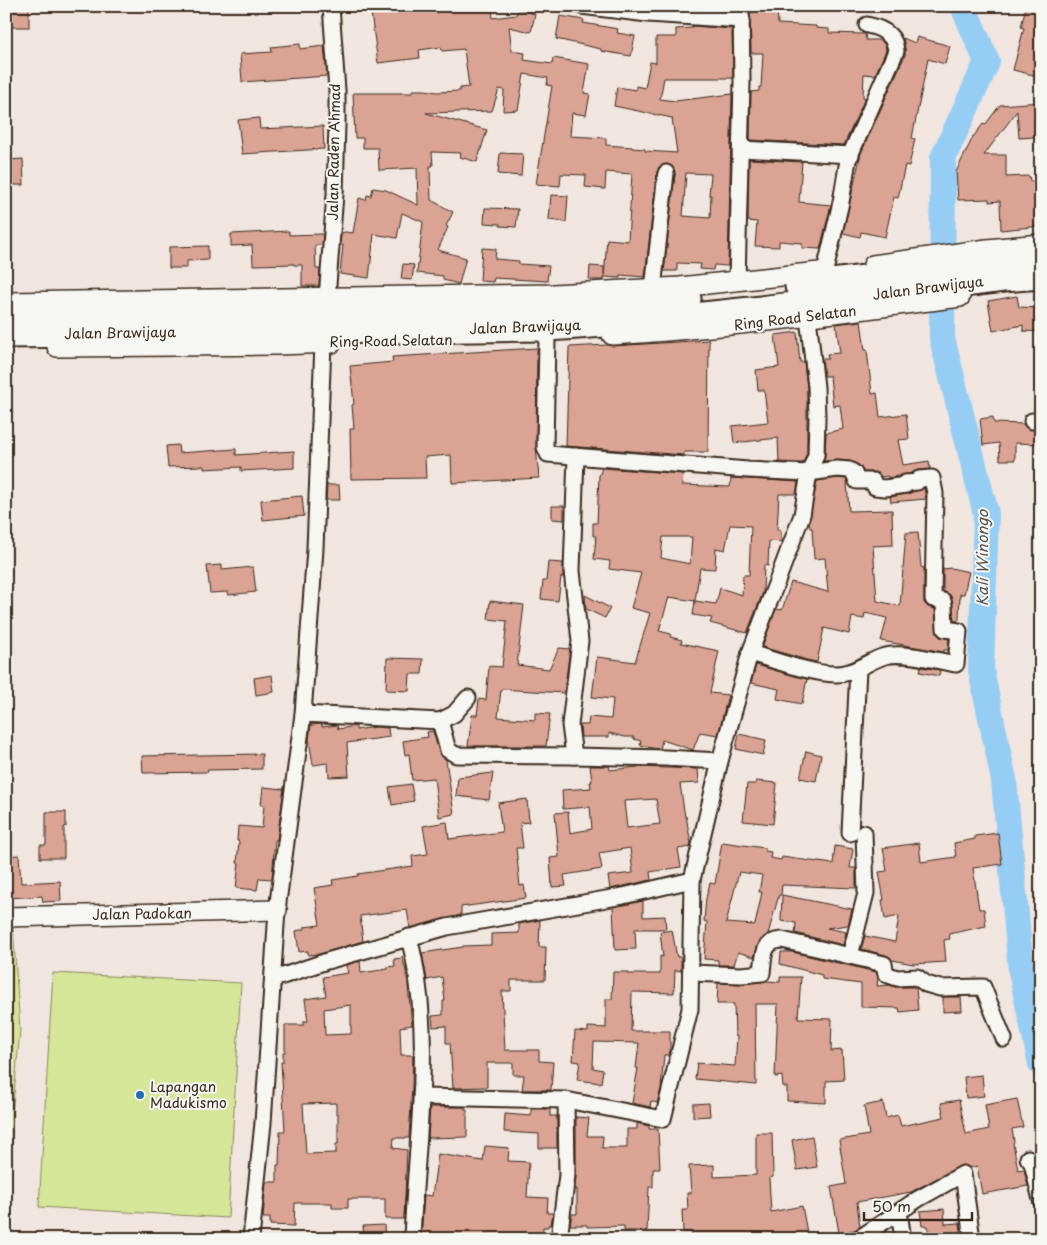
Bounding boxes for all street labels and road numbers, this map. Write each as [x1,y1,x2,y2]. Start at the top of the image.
street label: Jalan Raden Ahmad [322,83,345,221]
street label: Jalan Brawijaya [871,270,985,305]
street label: Ring Road Selatan [733,300,857,335]
street label: Jalan Brawijaya [469,314,581,339]
street label: Jalan Brawijaya [64,321,176,344]
street label: Ring Road Selatan [329,329,453,352]
street label: Jalan Padokan [92,902,192,925]

